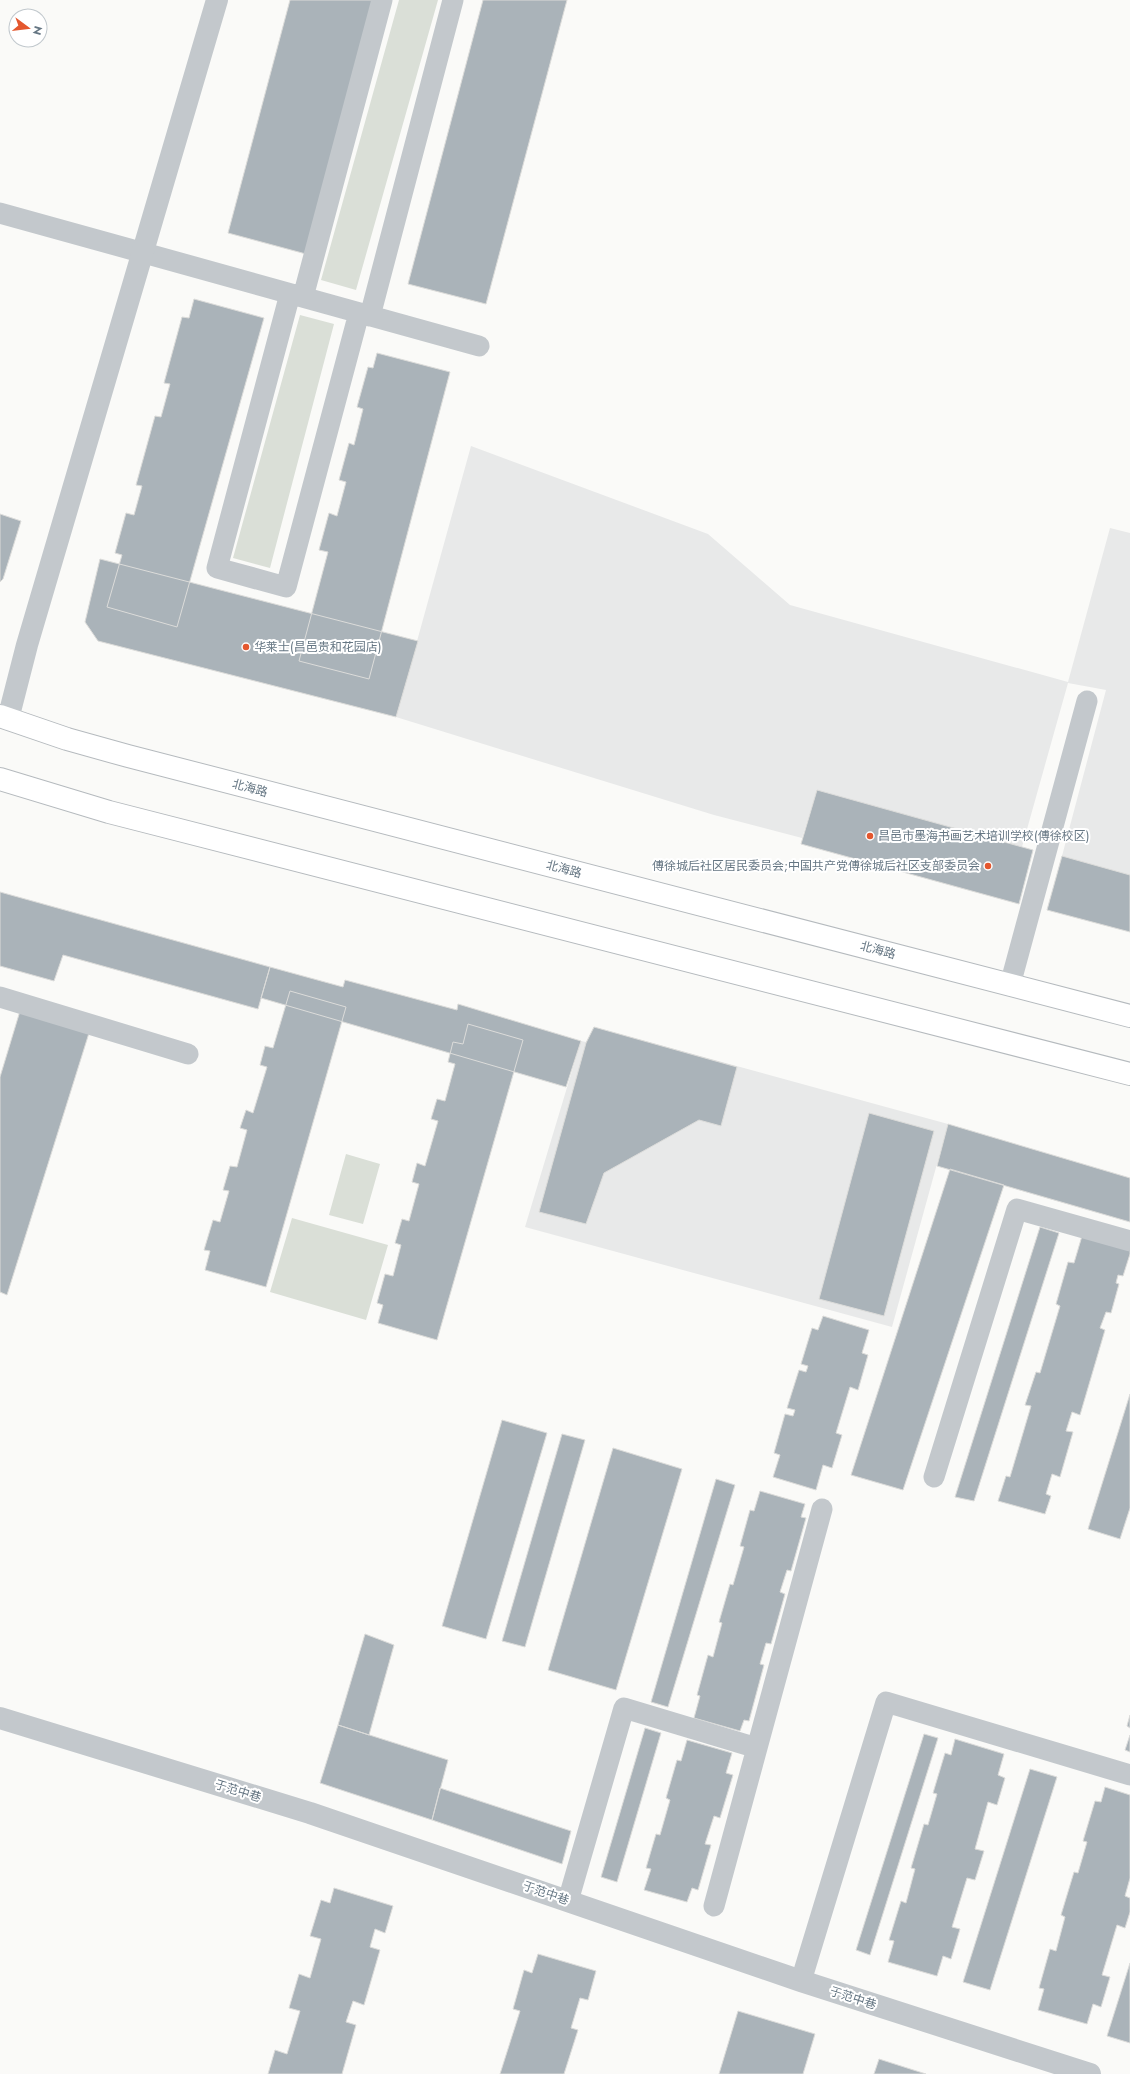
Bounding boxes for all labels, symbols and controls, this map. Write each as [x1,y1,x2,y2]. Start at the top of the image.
north arrow [8,8,48,48]
text: N [29,24,47,37]
place label: 华莱士(昌邑贵和花园店) [254,638,381,656]
marker: 华莱士(昌邑贵和花园店) [241,642,251,652]
street label: 北海路 [230,775,270,801]
place label: 昌邑市墨海书画艺术培训学校(傅徐校区) [878,827,1089,845]
marker: 昌邑市墨海书画艺术培训学校(傅徐校区) [865,831,875,841]
street label: 北海路 [544,856,584,882]
place label: 傅徐城后社区居民委员会;中国共产党傅徐城后社区支部委员会 [652,857,980,875]
marker: 傅徐城后社区居民委员会;中国共产党傅徐城后社区支部委员会 [983,861,993,871]
street label: 北海路 [858,937,898,963]
street label: 于范中巷 [212,1775,264,1807]
street label: 于范中巷 [520,1877,572,1909]
street label: 于范中巷 [827,1982,879,2014]

